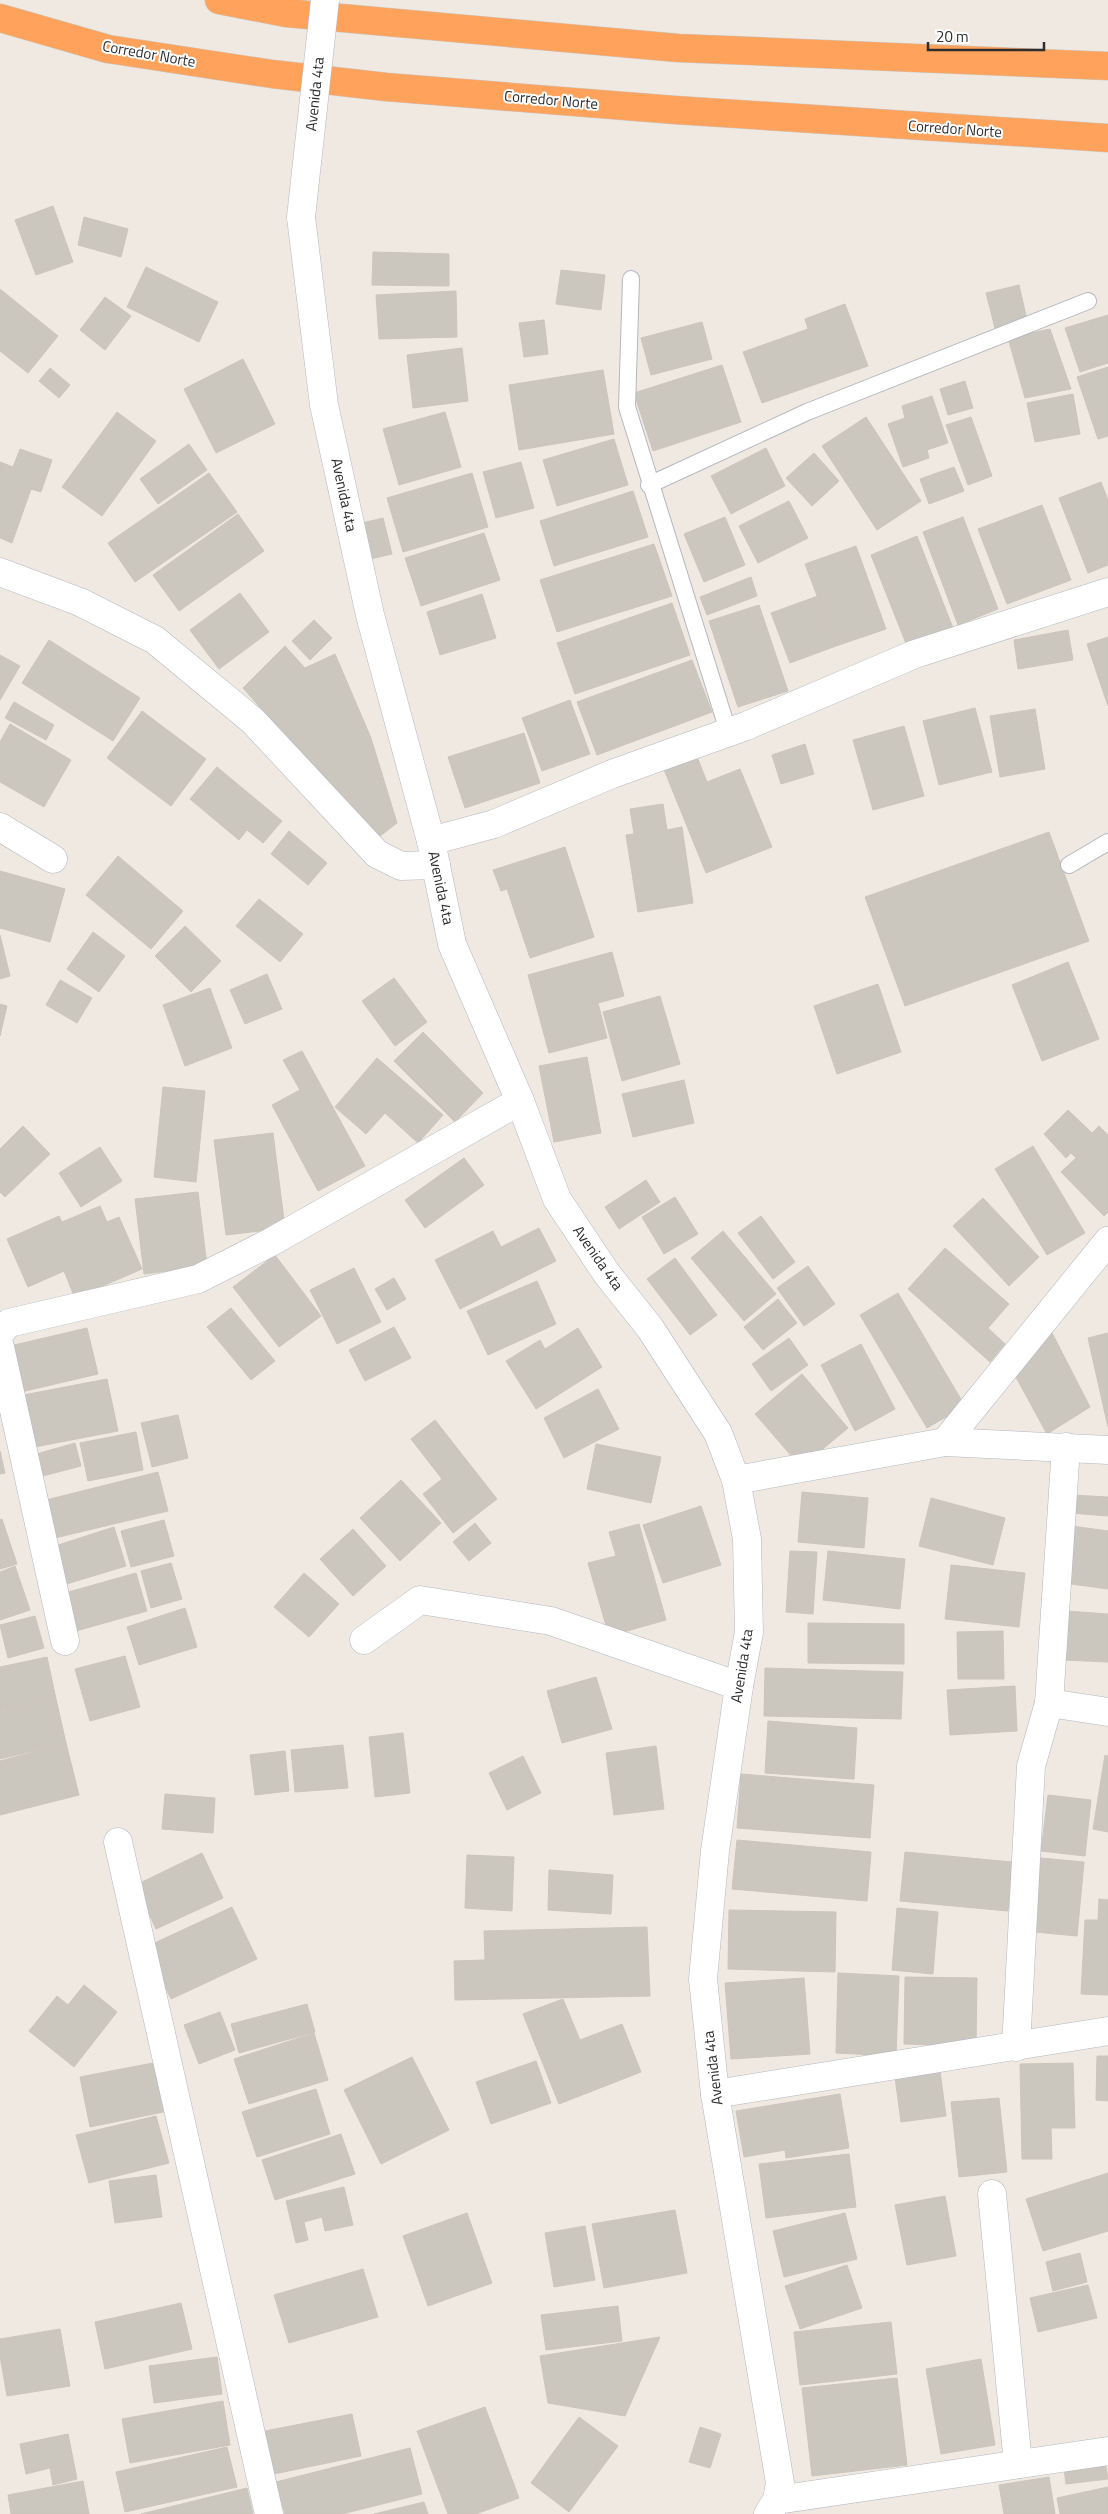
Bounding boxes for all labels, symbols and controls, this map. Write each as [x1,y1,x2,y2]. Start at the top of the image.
scale bar [928,20,1044,52]
text: 20 m [936,25,969,48]
street label: Corredor Norte [101,34,197,73]
street label: Avenida 4ta [299,55,330,132]
street label: Corredor Norte [503,84,599,115]
street label: Corredor Norte [907,114,1003,143]
street label: Avenida 4ta [325,456,364,534]
street label: Avenida 4ta [422,849,461,927]
street label: Avenida 4ta [568,1221,629,1295]
street label: Avenida 4ta [724,1627,759,1705]
street label: Avenida 4ta [696,2029,728,2106]

